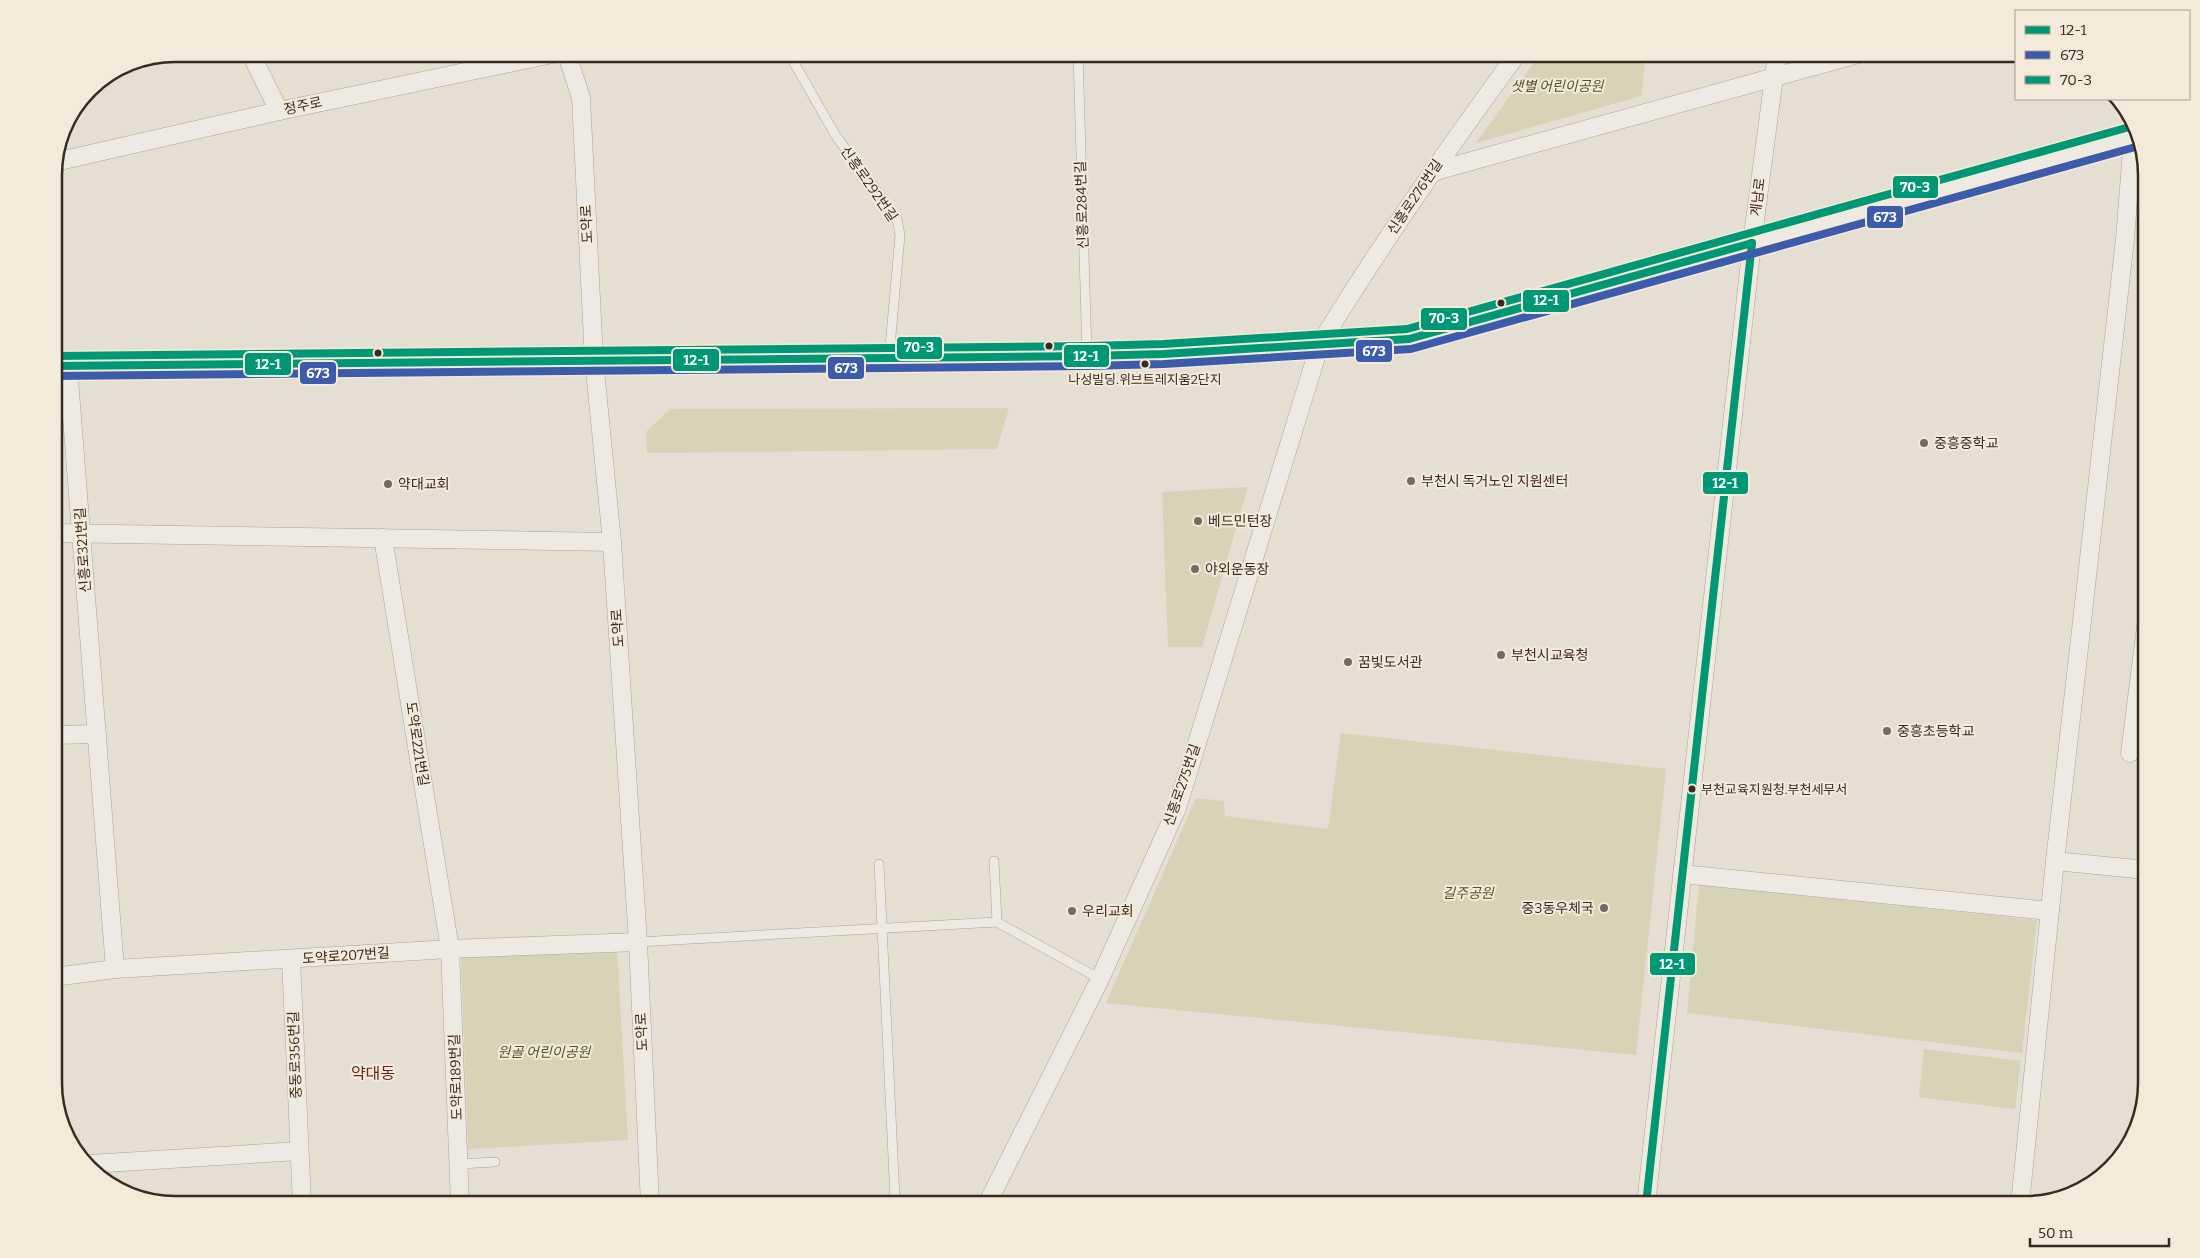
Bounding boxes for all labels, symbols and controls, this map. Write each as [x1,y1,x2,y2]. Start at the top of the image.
legend [2015,10,2190,100]
text: 12-1 [2060,21,2087,39]
text: 673 [2060,46,2084,64]
text: 70-3 [2060,71,2092,89]
park label: 샛별 어린이공원 [1511,78,1605,95]
street label: 정주로 [282,94,324,118]
street label: 신흥로292번길 [837,143,901,225]
street label: 신흥로276번길 [1384,156,1446,238]
street label: 신흥로284번길 [1072,160,1092,250]
line badge: 70-3 [1892,175,1939,199]
street label: 계남로 [1747,177,1769,217]
text: 70-3 [1900,179,1930,196]
street label: 도약로 [577,204,596,244]
line badge: 673 [1866,205,1904,229]
text: 673 [1873,209,1897,226]
line badge: 12-1 [1522,289,1570,313]
text: 12-1 [1533,292,1559,309]
unlabelled marker [1496,298,1506,308]
line badge: 70-3 [1420,307,1468,331]
text: 70-3 [1429,310,1459,327]
line badge: 70-3 [896,336,943,360]
text: 70-3 [904,339,934,356]
line badge: 673 [1355,339,1393,363]
unlabelled marker [1044,341,1054,351]
text: 673 [1362,343,1386,360]
line badge: 12-1 [1063,344,1110,368]
unlabelled marker [373,348,383,358]
line badge: 12-1 [672,348,720,372]
text: 12-1 [1073,348,1099,365]
line badge: 12-1 [244,352,292,376]
text: 12-1 [683,352,709,369]
text: 12-1 [255,356,281,373]
line badge: 673 [827,356,865,380]
marker: 나성빌딩.위브트레지움2단지 [1140,359,1150,369]
text: 673 [834,360,858,377]
line badge: 673 [299,361,337,385]
text: 673 [306,365,330,382]
place label: 나성빌딩.위브트레지움2단지 [1068,372,1222,387]
place label: 중흥중학교 [1934,435,1999,452]
marker: 중흥중학교 [1918,437,1930,449]
line badge: 12-1 [1702,471,1749,495]
place label: 부천시 독거노인 지원센터 [1421,473,1568,490]
marker: 부천시 독거노인 지원센터 [1405,475,1417,487]
text: 12-1 [1712,475,1738,492]
place label: 약대교회 [398,476,450,493]
marker: 약대교회 [382,478,394,490]
street label: 신흥로321번길 [72,507,94,593]
place label: 베드민턴장 [1208,513,1273,530]
marker: 베드민턴장 [1192,515,1204,527]
place label: 야외운동장 [1205,561,1270,578]
marker: 야외운동장 [1189,563,1201,575]
street label: 도약로 [608,608,628,648]
place label: 부천시교육청 [1511,647,1588,664]
marker: 부천시교육청 [1495,649,1507,661]
place label: 꿈빛도서관 [1358,654,1423,671]
marker: 꿈빛도서관 [1342,656,1354,668]
street label: 도약로221번길 [402,701,432,787]
place label: 중흥초등학교 [1897,723,1974,740]
marker: 중흥초등학교 [1881,725,1893,737]
street label: 신흥로275번길 [1160,742,1204,828]
place label: 부천교육지원청.부천세무서 [1701,782,1847,797]
marker: 부천교육지원청.부천세무서 [1687,784,1697,794]
park label: 길주공원 [1442,885,1495,902]
place label: 중3동우체국 [1522,900,1594,917]
marker: 중3동우체국 [1598,902,1610,914]
place label: 우리교회 [1082,903,1134,920]
marker: 우리교회 [1066,905,1078,917]
street label: 도약로207번길 [301,944,391,968]
line badge: 12-1 [1649,952,1696,976]
text: 12-1 [1659,956,1685,973]
street label: 중동로356번길 [285,1011,305,1099]
street label: 도약로 [632,1012,651,1052]
street label: 도약로189번길 [446,1033,466,1121]
park label: 원골 어린이공원 [498,1044,592,1061]
district label: 약대동 [351,1064,395,1083]
scale bar [2030,1216,2169,1248]
text: 50 m [2038,1224,2074,1242]

